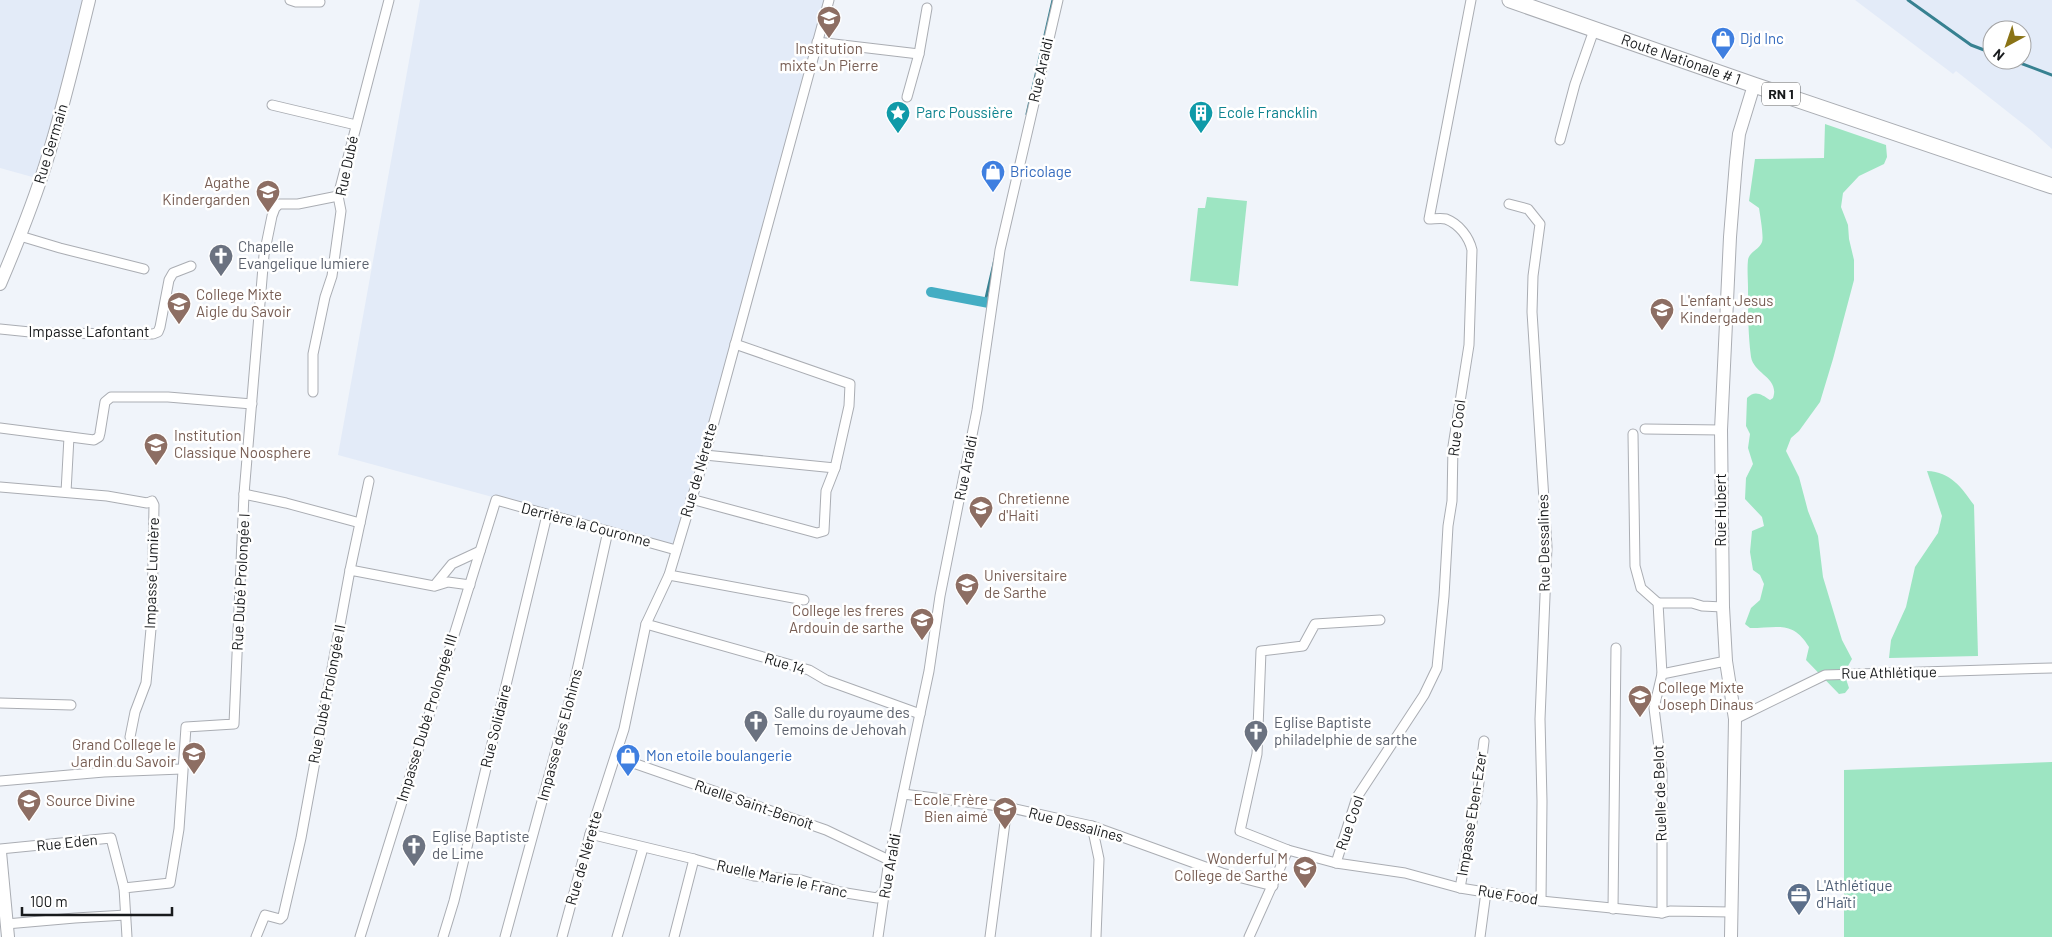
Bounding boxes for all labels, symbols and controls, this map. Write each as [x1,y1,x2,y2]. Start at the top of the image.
school or university icon: Institution mixte Jn Pierre [816,5,842,39]
north arrow [1982,20,2032,70]
shop icon: Djd Inc [1710,26,1736,60]
street label: Route Nationale # 1 [1619,29,1743,88]
place label: Djd Inc [1740,29,1784,47]
street label: Rue Araldi [1024,36,1056,104]
place label: Institution mixte Jn Pierre [780,39,878,74]
text: N [1989,46,2007,65]
road number: RN 1 [1762,82,1800,106]
place icon: Parc Poussière [885,100,911,134]
building icon: Ecole Francklin [1188,100,1214,134]
street label: Rue Germain [29,101,71,186]
place label: Parc Poussière [916,103,1013,121]
place label: Ecole Francklin [1218,103,1318,121]
street label: Rue Dubé [331,134,361,198]
shop icon: Bricolage [980,159,1006,193]
place label: Bricolage [1010,162,1072,180]
place label: Agathe Kindergarden [162,173,250,208]
school or university icon: Agathe Kindergarden [255,179,281,213]
place label: Chapelle Evangelique lumiere [238,237,370,272]
church icon: Chapelle Evangelique lumiere [208,243,234,277]
place label: College Mixte Aigle du Savoir [196,285,292,320]
school or university icon: College Mixte Aigle du Savoir [166,291,192,325]
place label: L'enfant Jesus Kindergaden [1680,291,1773,326]
school or university icon: L'enfant Jesus Kindergaden [1649,297,1675,331]
street label: Impasse Lafontant [28,322,150,340]
street label: Rue Cool [1444,398,1468,457]
street label: Rue de Nérette [676,420,720,519]
place label: Institution Classique Noosphere [174,426,311,461]
school or university icon: Institution Classique Noosphere [143,432,169,466]
street label: Rue Araldi [950,434,980,502]
street label: Rue Hubert [1711,473,1729,547]
place label: Chretienne d'Haiti [998,489,1070,524]
street label: Rue Dessalines [1533,494,1553,592]
school or university icon: Chretienne d'Haiti [968,495,994,529]
street label: Derrière la Couronne [519,498,653,550]
street label: Rue Dubé Prolongée I [227,513,253,651]
street label: Impasse Lumière [140,517,162,629]
place label: Universitaire de Sarthe [984,566,1067,601]
school or university icon: Universitaire de Sarthe [954,572,980,606]
place label: College les freres Ardouin de sarthe [789,601,904,636]
school or university icon: College les freres Ardouin de sarthe [909,607,935,641]
street label: Rue Dubé Prolongée II [304,623,348,765]
street label: Impasse Dubé Prolongée III [392,632,460,804]
street label: Rue 14 [763,648,808,678]
street label: Rue Athlétique [1841,662,1937,682]
street label: Impasse des Elohims [533,667,585,803]
place label: College Mixte Joseph Dinaus [1658,678,1754,713]
street label: Rue Solidaire [476,682,514,769]
school or university icon: College Mixte Joseph Dinaus [1627,684,1653,718]
place label: Salle du royaume des Temoins de Jehovah [774,703,910,738]
church icon: Salle du royaume des Temoins de Jehovah [743,709,769,743]
place label: Eglise Baptiste philadelphie de sarthe [1274,713,1417,748]
church icon: Eglise Baptiste philadelphie de sarthe [1243,719,1269,753]
place label: Grand College le Jardin du Savoir [71,735,177,770]
school or university icon: Grand College le Jardin du Savoir [181,741,207,775]
shop icon: Mon etoile boulangerie [615,743,641,777]
street label: Ruelle de Belot [1648,744,1670,842]
place label: Mon etoile boulangerie [646,746,792,764]
street label: Impasse Eben-Ezer [1452,750,1490,877]
street label: Ruelle Saint-Benoît [692,775,816,833]
school or university icon: Source Divine [16,788,42,822]
place label: Ecole Frère Bien aimé [913,790,988,825]
place label: Source Divine [46,791,135,809]
street label: Rue Cool [1331,793,1367,853]
school or university icon: Ecole Frère Bien aimé [992,796,1018,830]
street label: Rue Dessalines [1027,803,1126,845]
street label: Rue de Nérette [561,808,605,907]
place label: Eglise Baptiste de Lime [432,827,530,862]
street label: Rue Eden [35,830,98,854]
street label: Rue Araldi [874,832,904,900]
church icon: Eglise Baptiste de Lime [401,833,427,867]
place label: Wonderful M College de Sarthe [1174,849,1288,884]
street label: Ruelle Marie le Franc [715,855,850,901]
school or university icon: Wonderful M College de Sarthe [1292,855,1318,889]
place label: L'Athlétique d'Haïti [1816,876,1892,911]
street label: Rue Food [1477,880,1540,908]
office icon: L'Athlétique d'Haïti [1786,882,1812,916]
scale bar [22,884,172,916]
text: 100 m [30,892,68,910]

